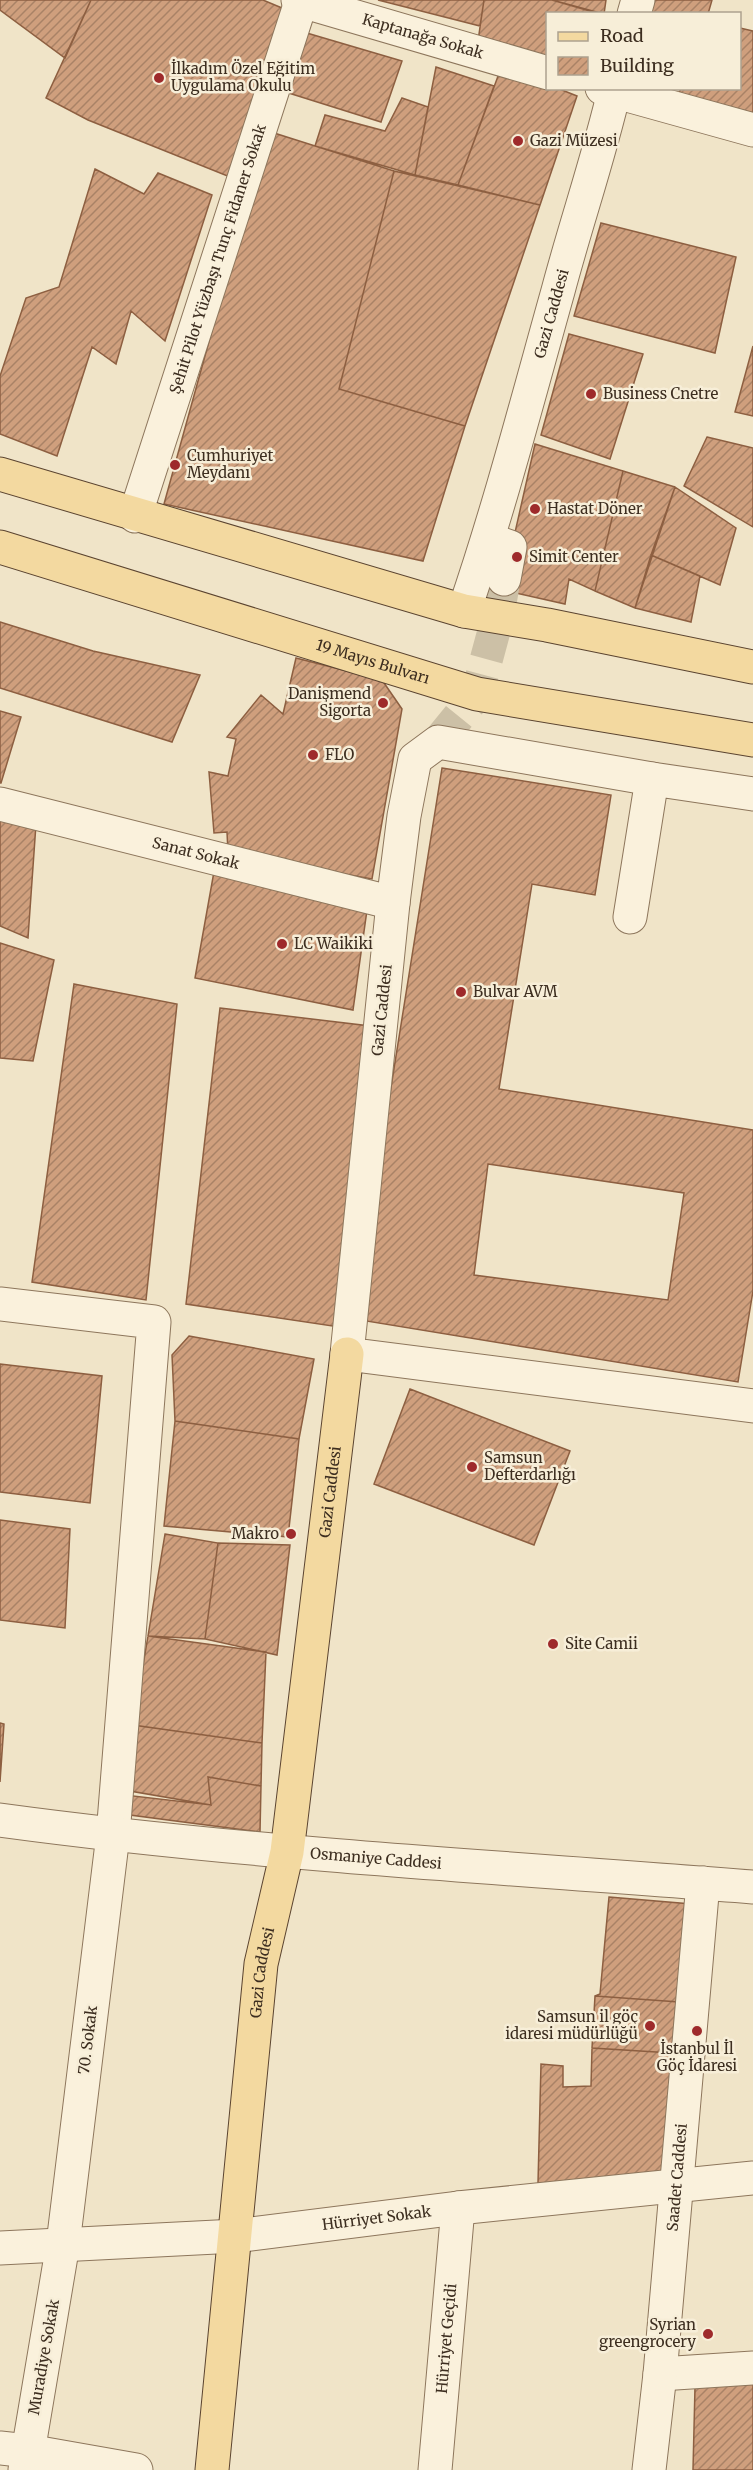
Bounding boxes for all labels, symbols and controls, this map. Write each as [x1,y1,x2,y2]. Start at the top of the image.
street label: Kaptanağa Sokak [360,9,486,63]
legend [546,12,741,90]
text: Road [600,24,644,47]
text: Building [600,54,674,77]
place label: İlkadım Özel Eğitim Uygulama Okulu [171,58,315,95]
marker: İlkadım Özel Eğitim Uygulama Okulu [152,71,166,85]
street label: Şehit Pilot Yüzbaşı Tunç Fidaner Sokak [165,121,270,396]
place label: Gazi Müzesi [530,131,618,150]
marker: Gazi Müzesi [511,134,525,148]
street label: Gazi Caddesi [530,267,573,360]
place label: Business Cnetre [603,384,718,403]
marker: Business Cnetre [584,387,598,401]
place label: Cumhuriyet Meydanı [187,446,273,482]
marker: Cumhuriyet Meydanı [168,458,182,472]
place label: Hastat Döner [547,499,643,518]
marker: Hastat Döner [528,502,542,516]
place label: Simit Center [529,547,619,566]
marker: Simit Center [510,550,524,564]
street label: 19 Mayıs Bulvarı [314,635,432,688]
place label: Danişmend Sigorta [288,684,371,720]
marker: Danişmend Sigorta [376,696,390,710]
place label: FLO [325,745,354,764]
marker: FLO [306,748,320,762]
street label: Sanat Sokak [150,833,242,873]
place label: LC Waikiki [294,934,373,953]
marker: LC Waikiki [275,937,289,951]
street label: Gazi Caddesi [367,963,396,1057]
place label: Bulvar AVM [473,982,558,1001]
marker: Bulvar AVM [454,985,468,999]
street label: Gazi Caddesi [315,1445,345,1539]
place label: Samsun Defterdarlığı [484,1448,576,1484]
marker: Samsun Defterdarlığı [465,1460,479,1474]
place label: Makro [231,1524,279,1543]
marker: Makro [284,1527,298,1541]
place label: Site Camii [565,1634,638,1653]
marker: Site Camii [546,1637,560,1651]
street label: Osmaniye Caddesi [309,1843,443,1873]
street label: Gazi Caddesi [246,1925,278,2019]
street label: 70. Sokak [74,2004,101,2075]
place label: Samsun il göç idaresi müdürlüğü [505,2007,638,2043]
marker: Samsun il göç idaresi müdürlüğü [643,2019,657,2033]
marker: İstanbul İl Göç İdaresi [690,2024,704,2038]
place label: İstanbul İl Göç İdaresi [657,2039,737,2075]
street label: Saadet Caddesi [663,2122,691,2232]
street label: Hürriyet Sokak [321,2201,433,2234]
street label: Hürriyet Geçidi [432,2282,460,2394]
street label: Muradiye Sokak [24,2297,63,2416]
place label: Syrian greengrocery [599,2315,696,2351]
marker: Syrian greengrocery [701,2327,715,2341]

